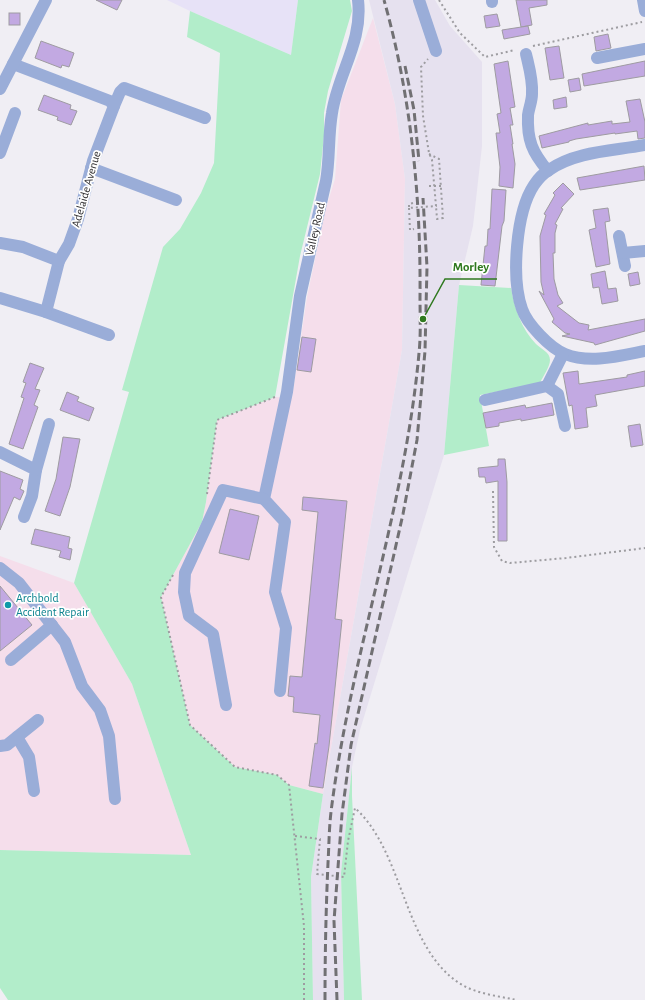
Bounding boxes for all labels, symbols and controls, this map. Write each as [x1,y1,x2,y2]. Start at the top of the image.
street label: Adelaide Avenue [69,150,103,228]
street label: Valley Road [303,201,328,257]
callout: Morley [445,254,497,279]
text: Morley [453,261,489,274]
place label: Archbold Accident Repair [16,592,89,618]
marker: Archbold Accident Repair [3,600,13,610]

